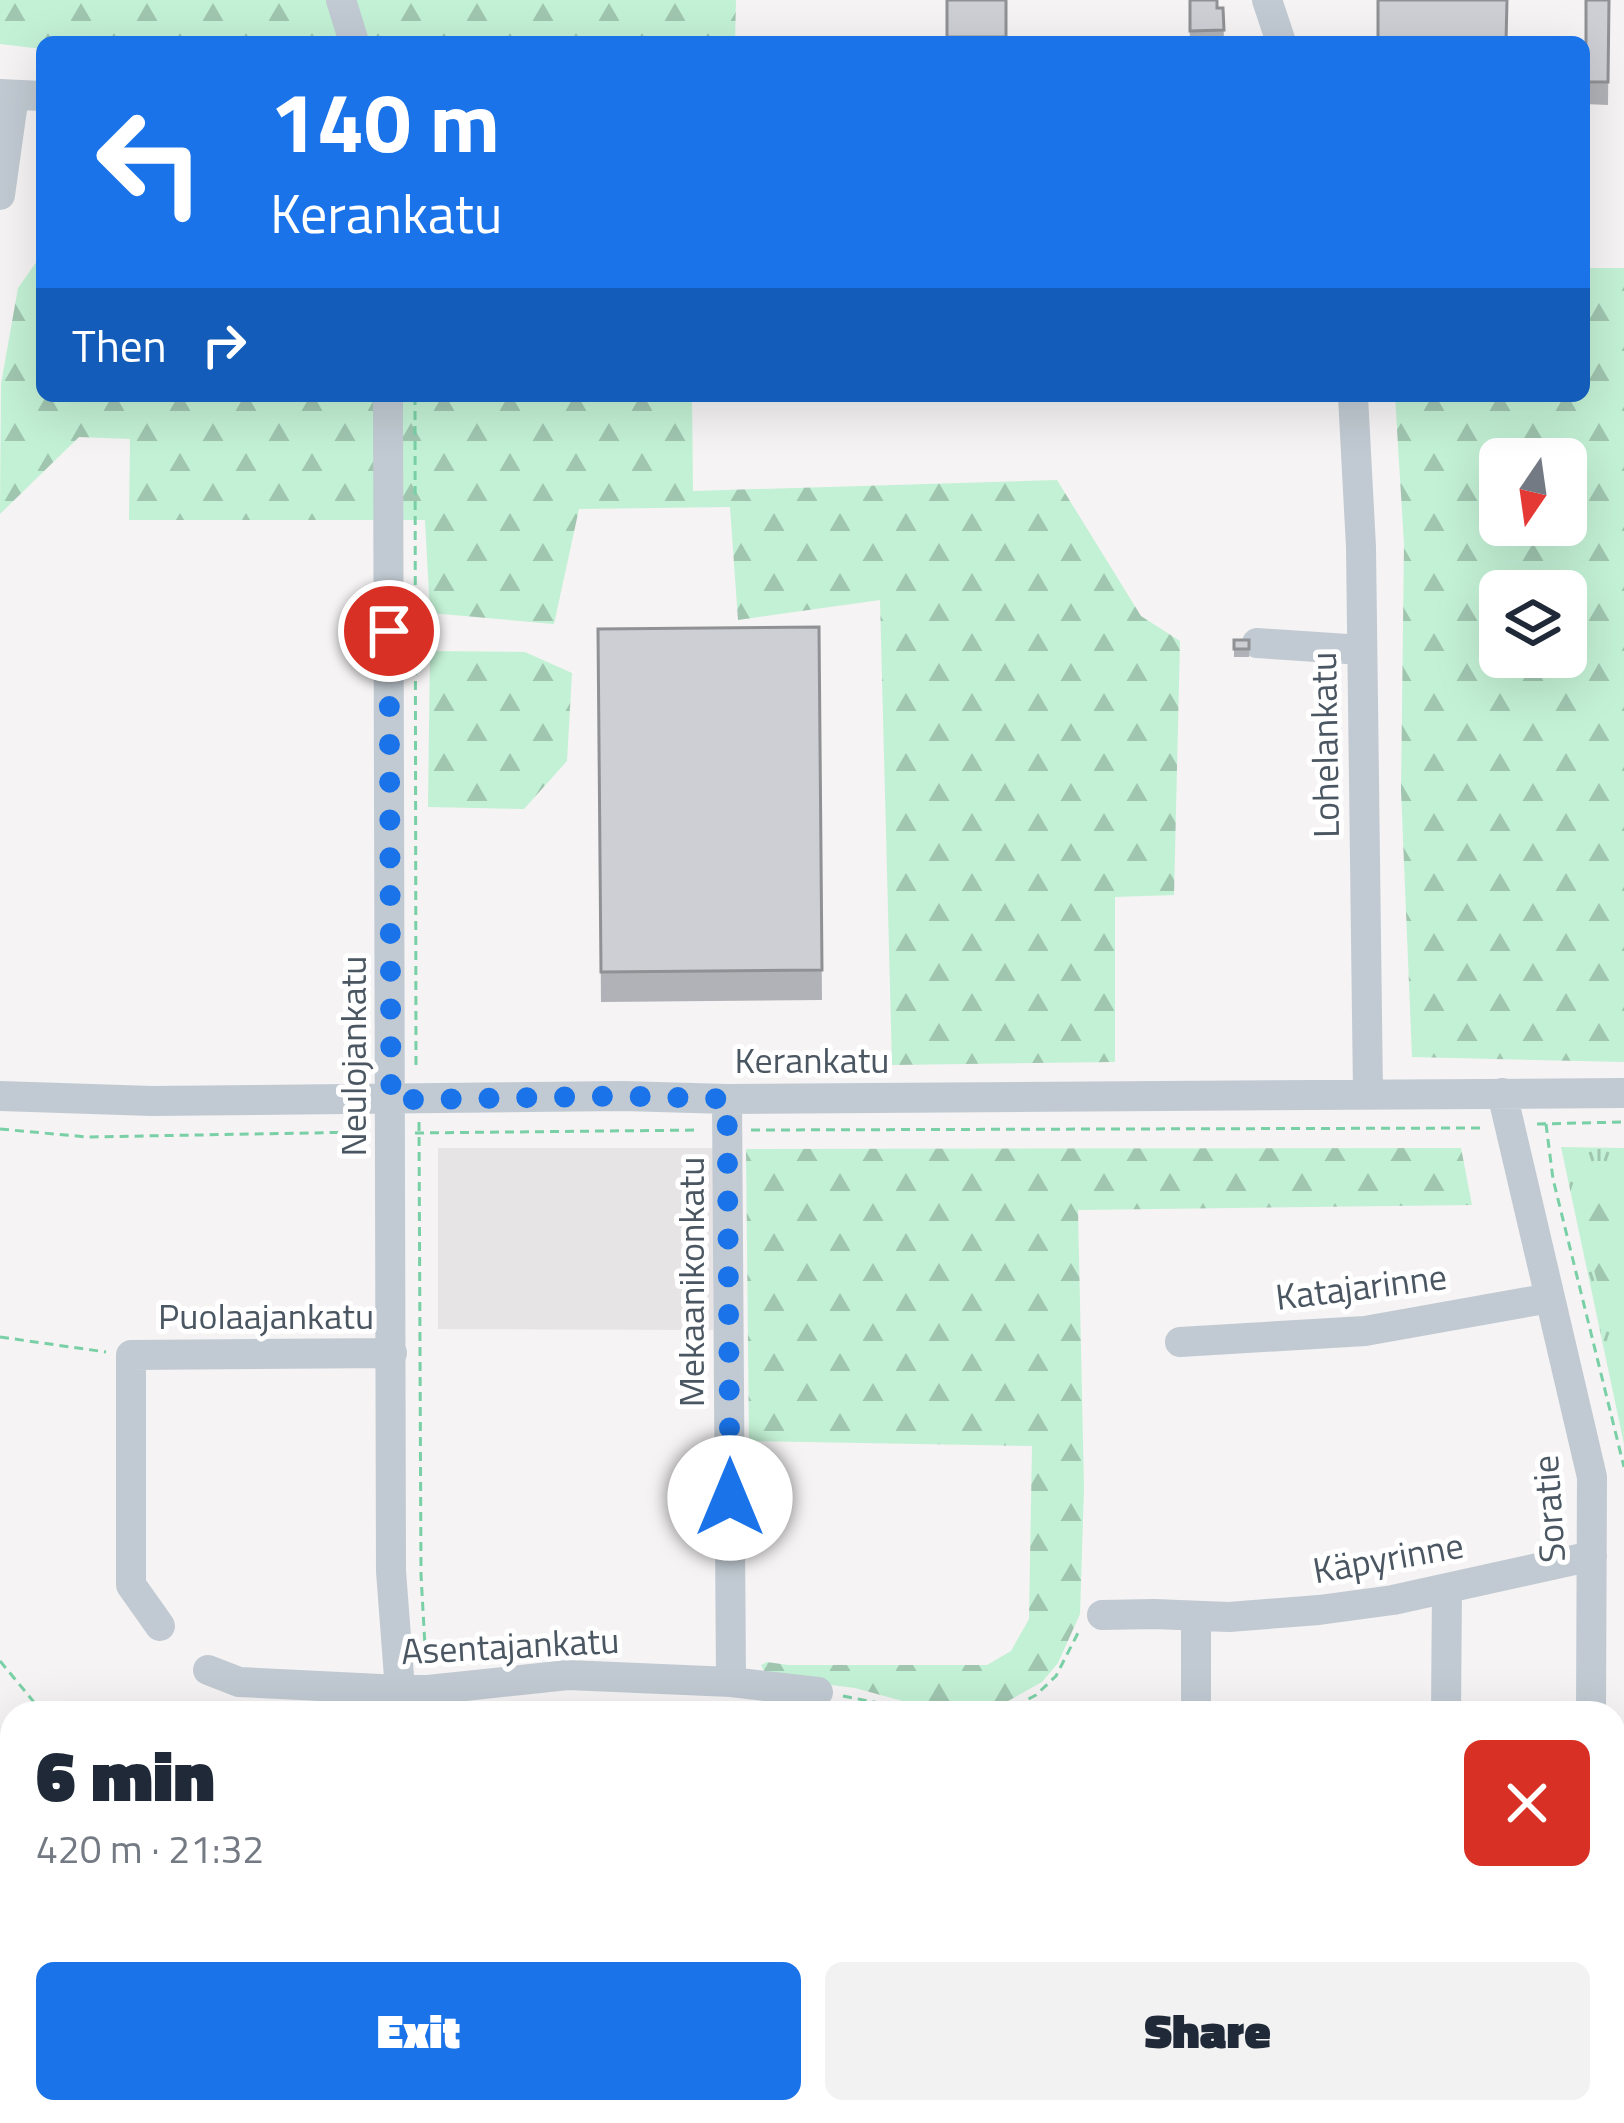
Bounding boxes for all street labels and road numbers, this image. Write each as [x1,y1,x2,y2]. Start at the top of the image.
street label: Lohelankatu [1295,651,1353,839]
street label: Neulojankatu [325,956,380,1156]
street label: Kerankatu [735,1032,889,1087]
street label: Mekaanikonkatu [663,1157,718,1407]
street label: Katajarinne [1272,1248,1450,1324]
street label: Puolaajankatu [158,1288,374,1343]
street label: Soratie [1517,1453,1579,1565]
street label: Käpyrinne [1309,1517,1467,1597]
street label: Asentajankatu [399,1612,621,1678]

